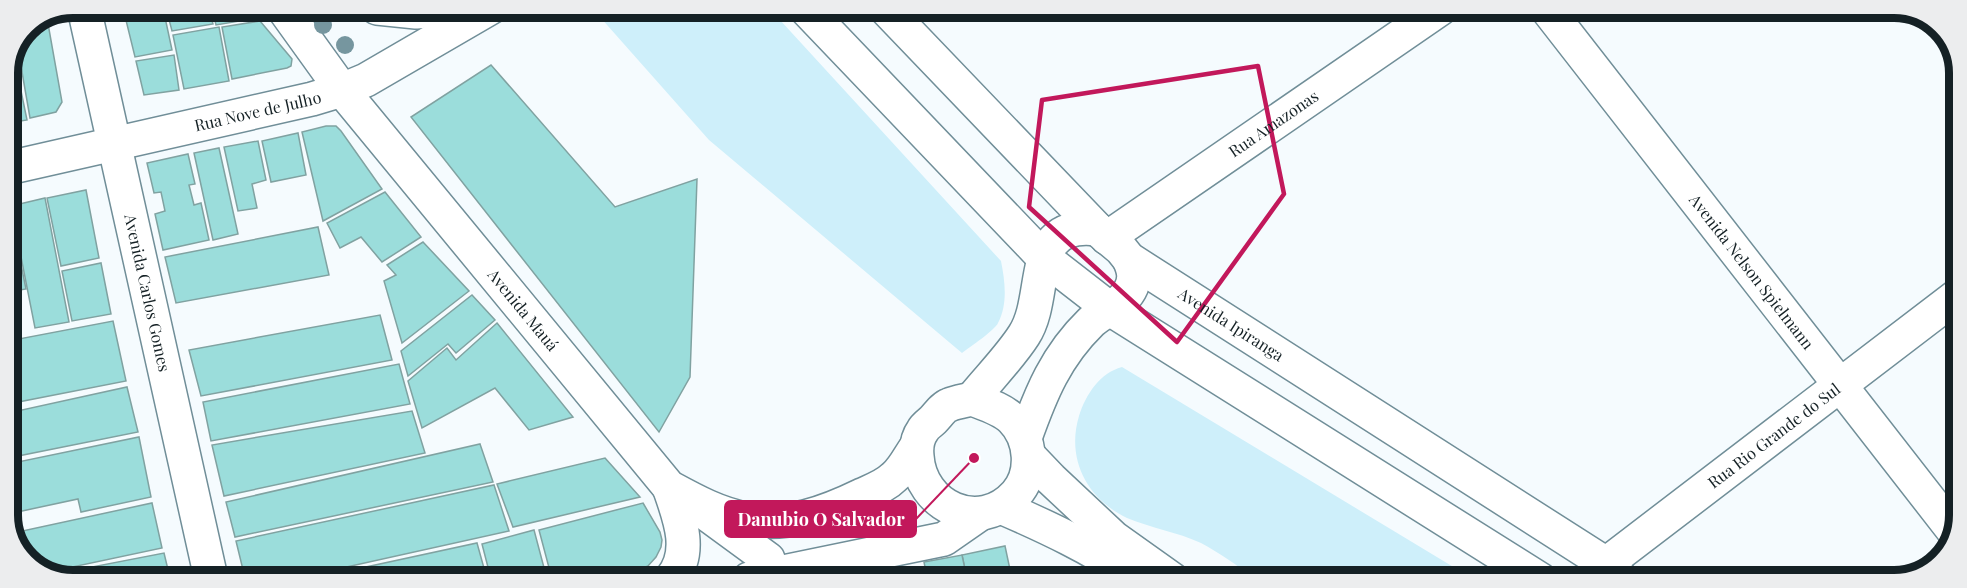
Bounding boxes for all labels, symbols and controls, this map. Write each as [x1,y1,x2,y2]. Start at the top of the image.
street label: Rua Amazonas [1224,85,1322,161]
street label: Rua Nove de Julho [192,86,324,135]
street label: Avenida Nelson Spielmann [1684,189,1819,354]
street label: Avenida Carlos Gomes [120,211,176,374]
street label: Avenida Mauá [483,263,564,355]
street label: Avenida Ipiranga [1174,282,1288,365]
street label: Rua Rio Grande do Sul [1703,378,1844,493]
callout: Danubio O Salvador [725,501,916,537]
text: Danubio O Salvador [737,507,905,531]

